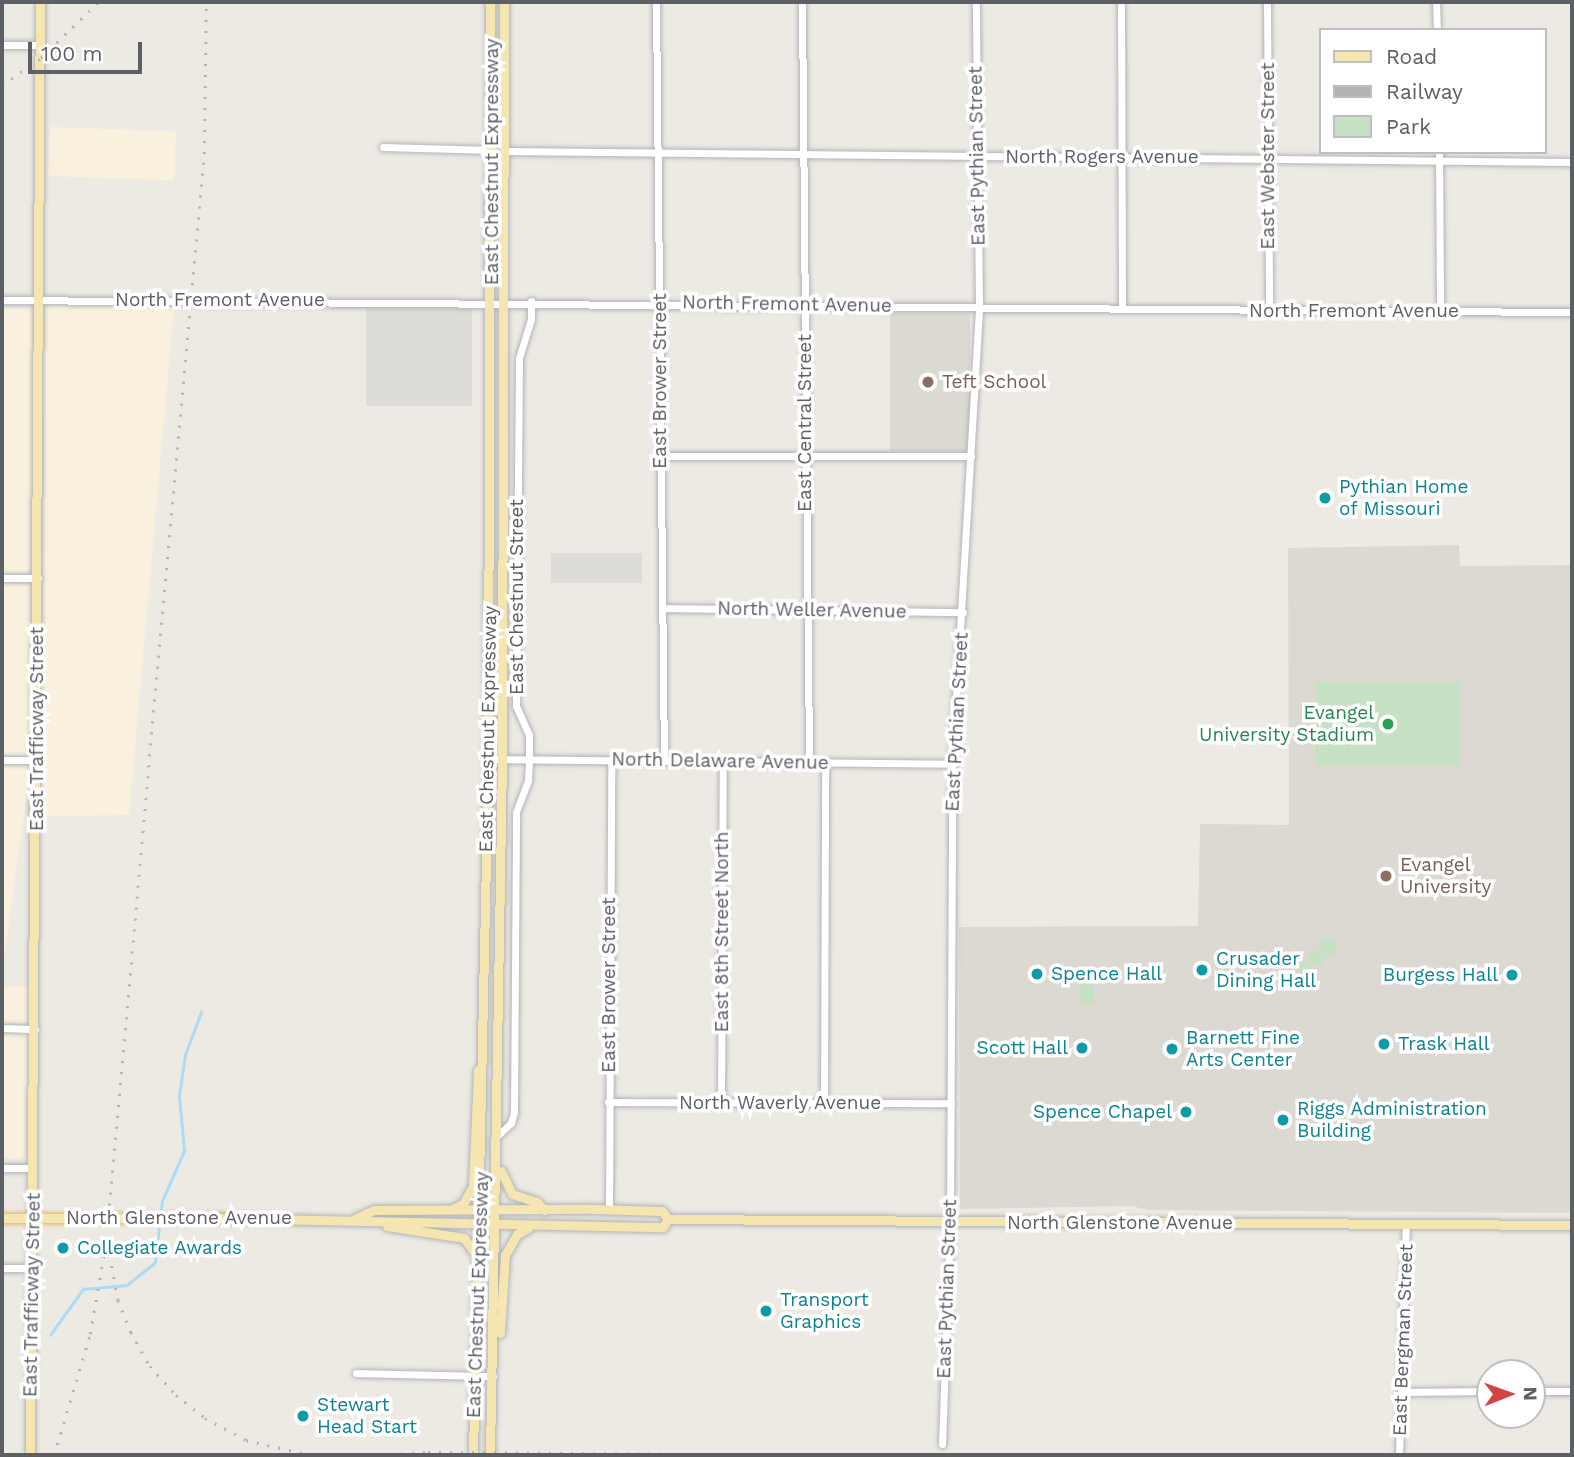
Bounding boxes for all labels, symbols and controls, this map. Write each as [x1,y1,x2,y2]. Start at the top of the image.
scale bar [32,28,145,72]
legend [1318,28,1546,154]
street label: East Chestnut Expressway [481,39,503,285]
text: 100 m [41,41,103,66]
text: Road [1386,44,1437,69]
street label: East Webster Street [1257,62,1279,250]
street label: East Pythian Street [964,66,990,246]
text: Railway [1386,79,1463,104]
text: Park [1386,114,1431,139]
street label: North Rogers Avenue [1005,146,1199,168]
street label: North Fremont Avenue [115,289,325,311]
street label: North Fremont Avenue [682,291,892,317]
street label: East Brower Street [649,293,671,469]
street label: North Fremont Avenue [1249,300,1459,322]
street label: East Central Street [794,334,816,512]
place label: Teft School [942,371,1046,393]
marker: Teft School [920,374,936,390]
place label: Pythian Home of Missouri [1339,476,1468,520]
marker: Pythian Home of Missouri [1317,490,1333,506]
street label: East Chestnut Street [506,499,528,695]
street label: North Weller Avenue [716,597,908,623]
street label: East Chestnut Expressway [474,605,502,853]
street label: East Trafficway Street [26,626,48,832]
street label: East Pythian Street [941,632,973,812]
place label: Evangel University Stadium [1199,702,1374,746]
marker: Evangel University Stadium [1380,716,1396,732]
street label: North Delaware Avenue [611,748,829,774]
street label: East 8th Street North [711,831,733,1033]
place label: Evangel University [1400,854,1491,898]
marker: Evangel University [1378,868,1394,884]
street label: East Brower Street [598,897,620,1073]
place label: Crusader Dining Hall [1216,948,1316,992]
marker: Crusader Dining Hall [1194,962,1210,978]
place label: Spence Hall [1051,963,1162,985]
place label: Burgess Hall [1383,964,1498,986]
marker: Spence Hall [1029,966,1045,982]
marker: Burgess Hall [1504,967,1520,983]
place label: Barnett Fine Arts Center [1186,1027,1300,1071]
place label: Trask Hall [1398,1033,1490,1055]
marker: Trask Hall [1376,1036,1392,1052]
place label: Scott Hall [977,1037,1068,1059]
marker: Scott Hall [1074,1040,1090,1056]
marker: Barnett Fine Arts Center [1164,1041,1180,1057]
street label: North Waverly Avenue [678,1092,882,1114]
place label: Riggs Administration Building [1297,1098,1488,1142]
place label: Spence Chapel [1033,1101,1172,1123]
marker: Spence Chapel [1178,1104,1194,1120]
marker: Riggs Administration Building [1275,1112,1291,1128]
street label: East Chestnut Expressway [462,1171,494,1419]
street label: East Trafficway Street [19,1192,45,1398]
street label: East Pythian Street [932,1199,962,1379]
street label: North Glenstone Avenue [66,1207,292,1229]
street label: North Glenstone Avenue [1007,1212,1233,1234]
place label: Collegiate Awards [77,1237,243,1259]
marker: Collegiate Awards [55,1240,71,1256]
street label: East Bergman Street [1388,1243,1418,1437]
place label: Transport Graphics [780,1289,869,1333]
marker: Transport Graphics [758,1303,774,1319]
north arrow [1476,1359,1546,1429]
text: N [1519,1386,1542,1401]
place label: Stewart Head Start [317,1394,417,1438]
marker: Stewart Head Start [295,1408,311,1424]

